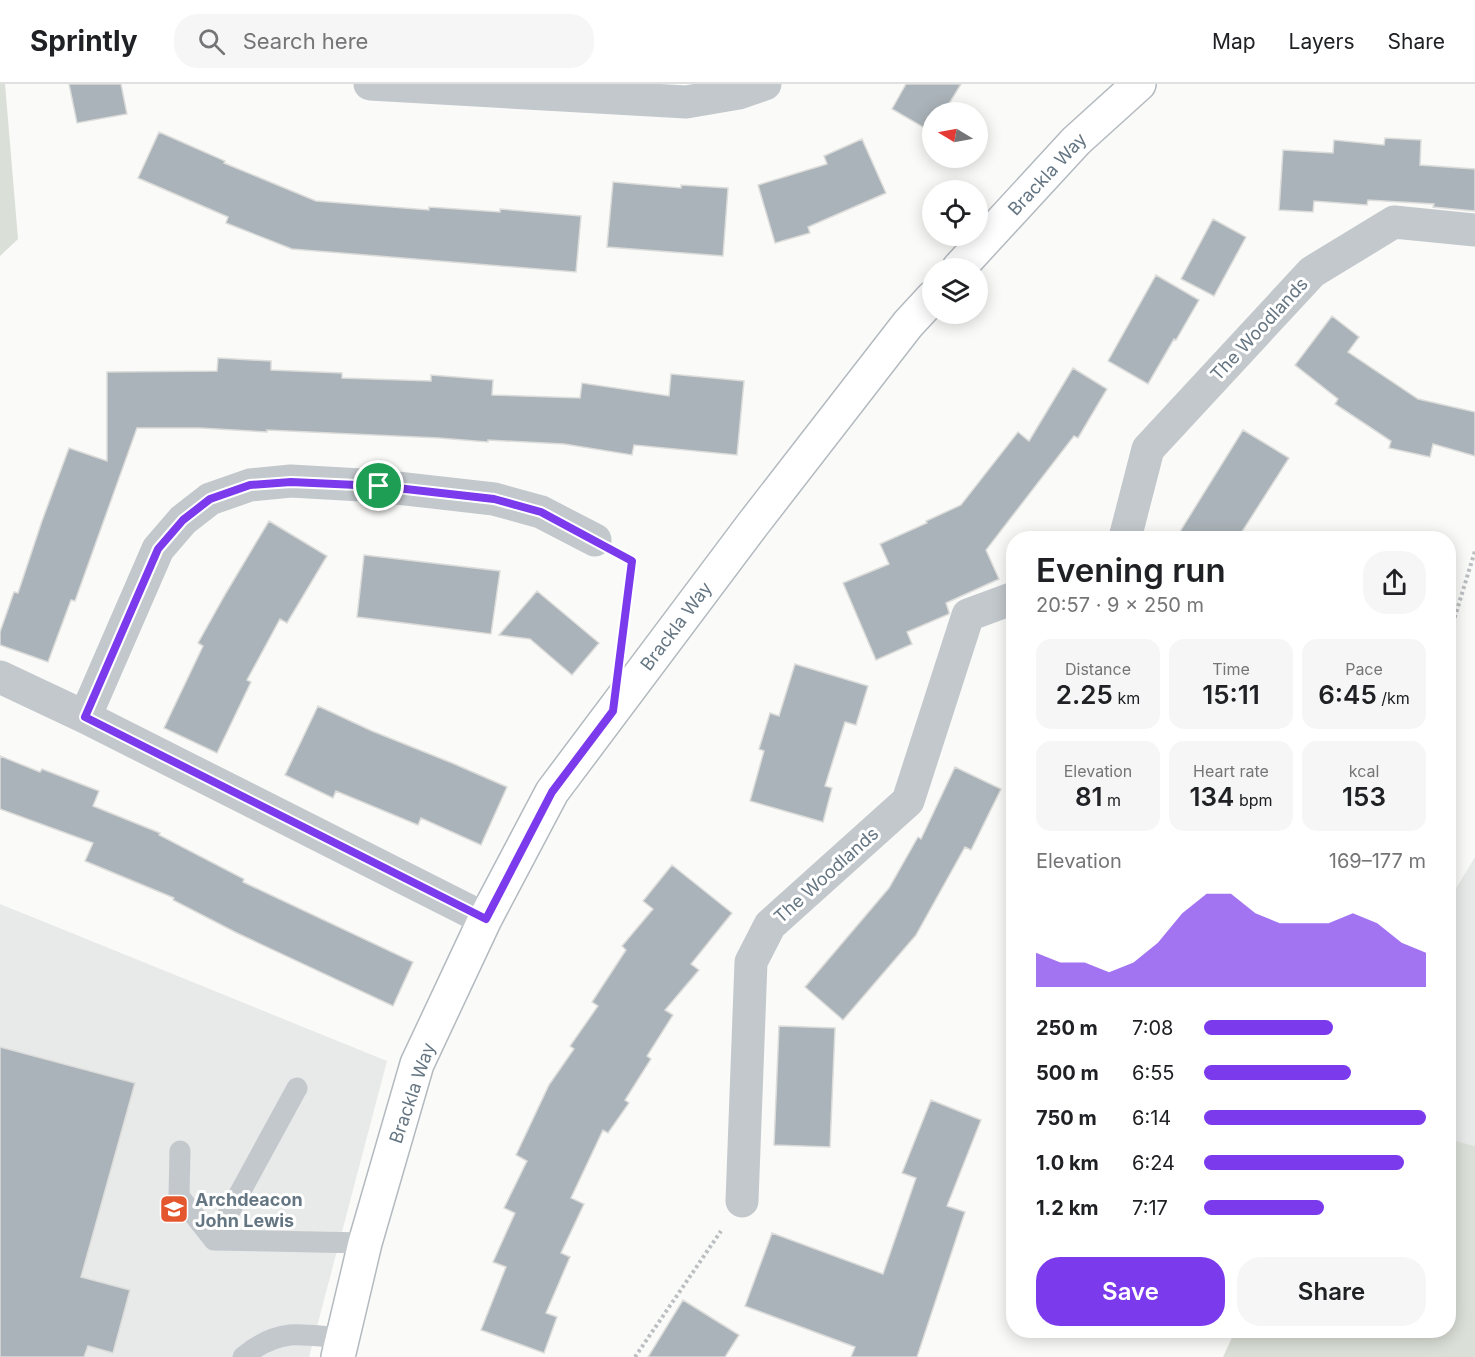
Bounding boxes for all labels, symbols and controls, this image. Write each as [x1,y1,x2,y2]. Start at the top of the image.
search box [174,14,594,68]
text: Sprintly [30,24,138,58]
icon: search [195,25,228,58]
text: Search here [243,28,368,54]
text: Map [1212,29,1256,54]
text: Layers [1289,29,1355,54]
text: Share [1388,29,1445,54]
north arrow [922,102,988,168]
map controls [922,102,988,324]
street label: Brackla Way [1003,128,1091,220]
button: locate [922,180,988,246]
button: layers [922,258,988,324]
street label: The Woodlands [1206,273,1312,385]
pin [353,460,404,511]
icon: arrive [362,469,395,502]
text: Evening run [1036,550,1226,590]
button: share [1363,551,1426,614]
street label: Brackla Way [636,578,716,674]
text: 20:57 · 9 × 250 m [1036,593,1204,617]
text: Distance [1065,659,1131,679]
text: Time [1212,659,1250,679]
text: Pace [1345,659,1383,679]
text: 2.25 [1056,679,1113,710]
text: 15:11 [1202,679,1260,710]
text: 6:45 [1318,679,1377,710]
text: km [1113,688,1140,708]
text: /km [1377,688,1410,708]
text: Elevation [1064,761,1132,781]
text: Heart rate [1193,761,1269,781]
text: kcal [1349,761,1379,781]
text: 81 [1075,781,1103,812]
text: 134 [1190,781,1234,812]
text: 153 [1342,781,1386,812]
text: m [1103,790,1121,810]
text: bpm [1234,790,1272,810]
street label: The Woodlands [770,823,882,927]
text: Elevation [1036,849,1122,873]
text: 169–177 m [1329,849,1426,873]
text: 250 m [1036,1016,1098,1040]
text: 7:08 [1132,1016,1173,1040]
street label: Brackla Way [385,1040,439,1146]
text: 500 m [1036,1061,1099,1085]
text: 6:55 [1132,1061,1174,1085]
text: 750 m [1036,1106,1097,1130]
text: 6:14 [1132,1106,1171,1130]
text: 1.0 km [1036,1151,1099,1175]
text: 6:24 [1132,1151,1175,1175]
place label: Archdeacon John Lewis [195,1189,303,1231]
school or university icon: Archdeacon John Lewis [158,1193,190,1225]
text: 1.2 km [1036,1196,1099,1220]
text: 7:17 [1132,1196,1168,1220]
button: Save [1036,1257,1225,1326]
button: Share [1237,1257,1426,1326]

